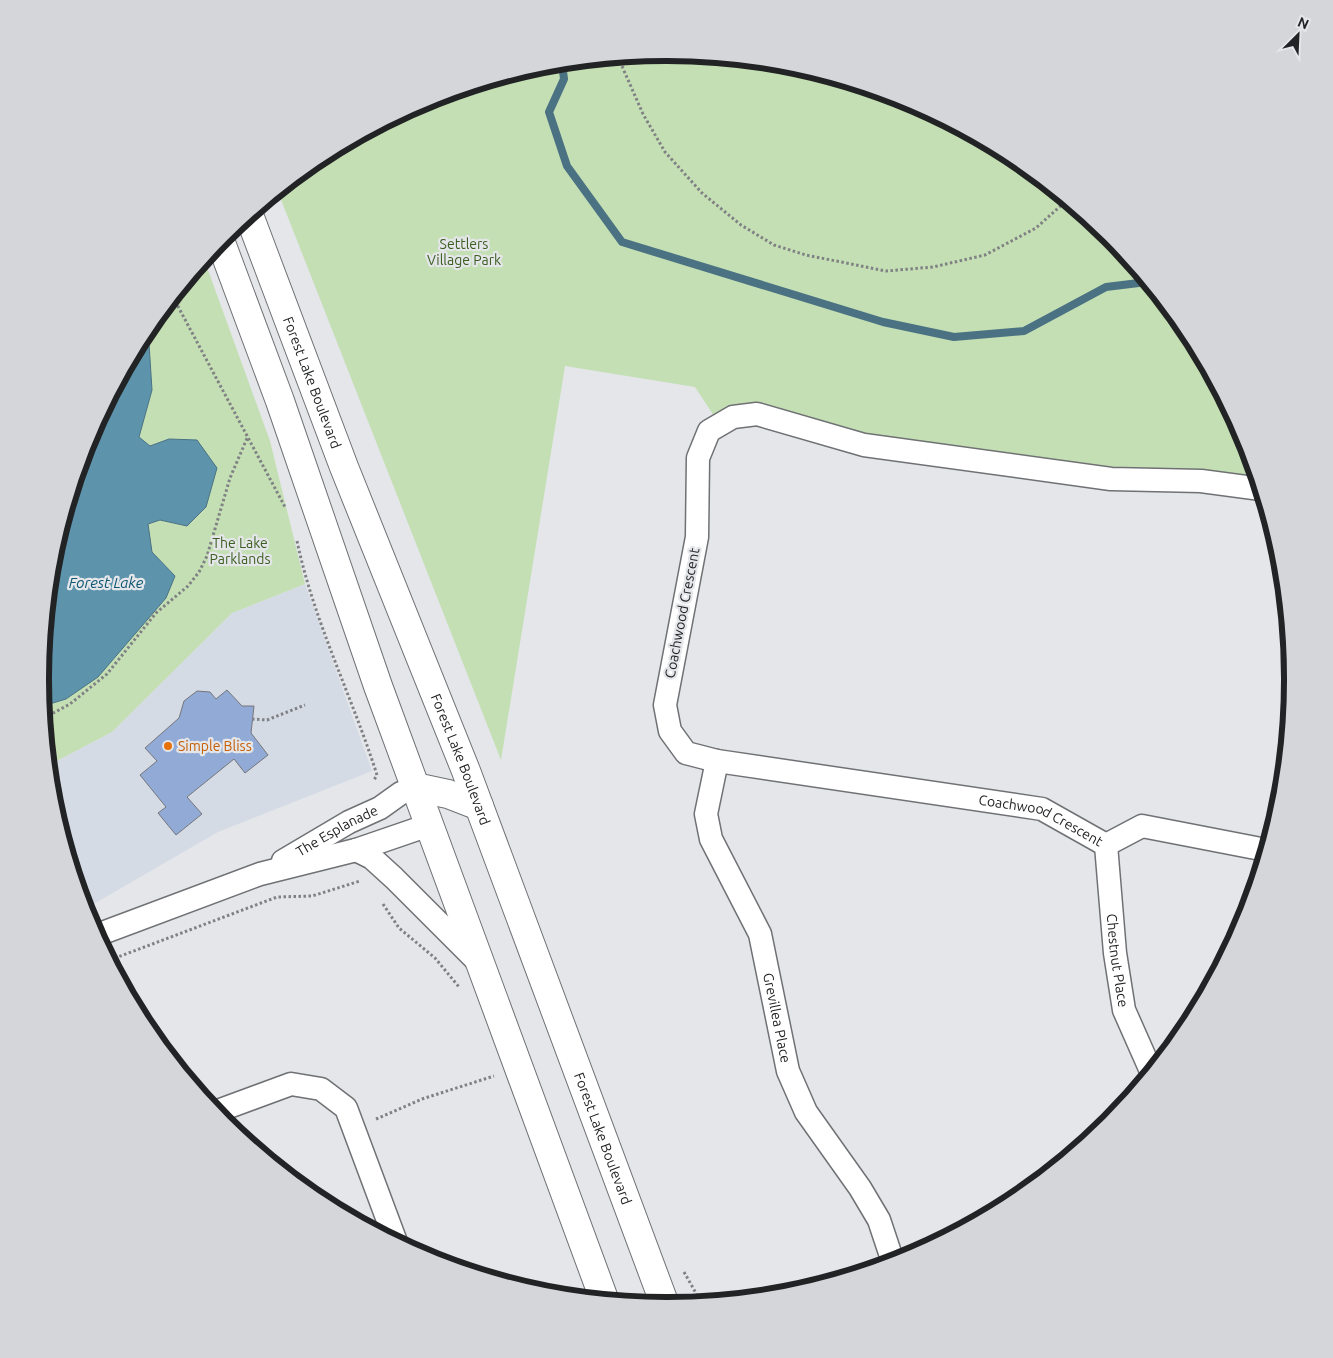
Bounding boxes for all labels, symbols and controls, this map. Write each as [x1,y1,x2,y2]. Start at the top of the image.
north arrow [1273,10,1323,60]
text: N [1295,14,1311,33]
park label: Settlers Village Park [427,236,501,268]
street label: Forest Lake Boulevard [280,314,344,451]
park label: The Lake Parklands [210,535,270,567]
street label: Coachwood Crescent [662,546,703,680]
water label: Forest Lake [69,574,144,591]
street label: Forest Lake Boulevard [428,691,493,827]
place label: Simple Bliss [178,738,252,754]
marker: Simple Bliss [162,740,174,752]
street label: Coachwood Crescent [978,792,1106,850]
street label: The Esplanade [293,802,380,859]
street label: Chestnut Place [1104,913,1131,1008]
street label: Grevillea Place [760,971,794,1064]
street label: Forest Lake Boulevard [571,1070,635,1207]

